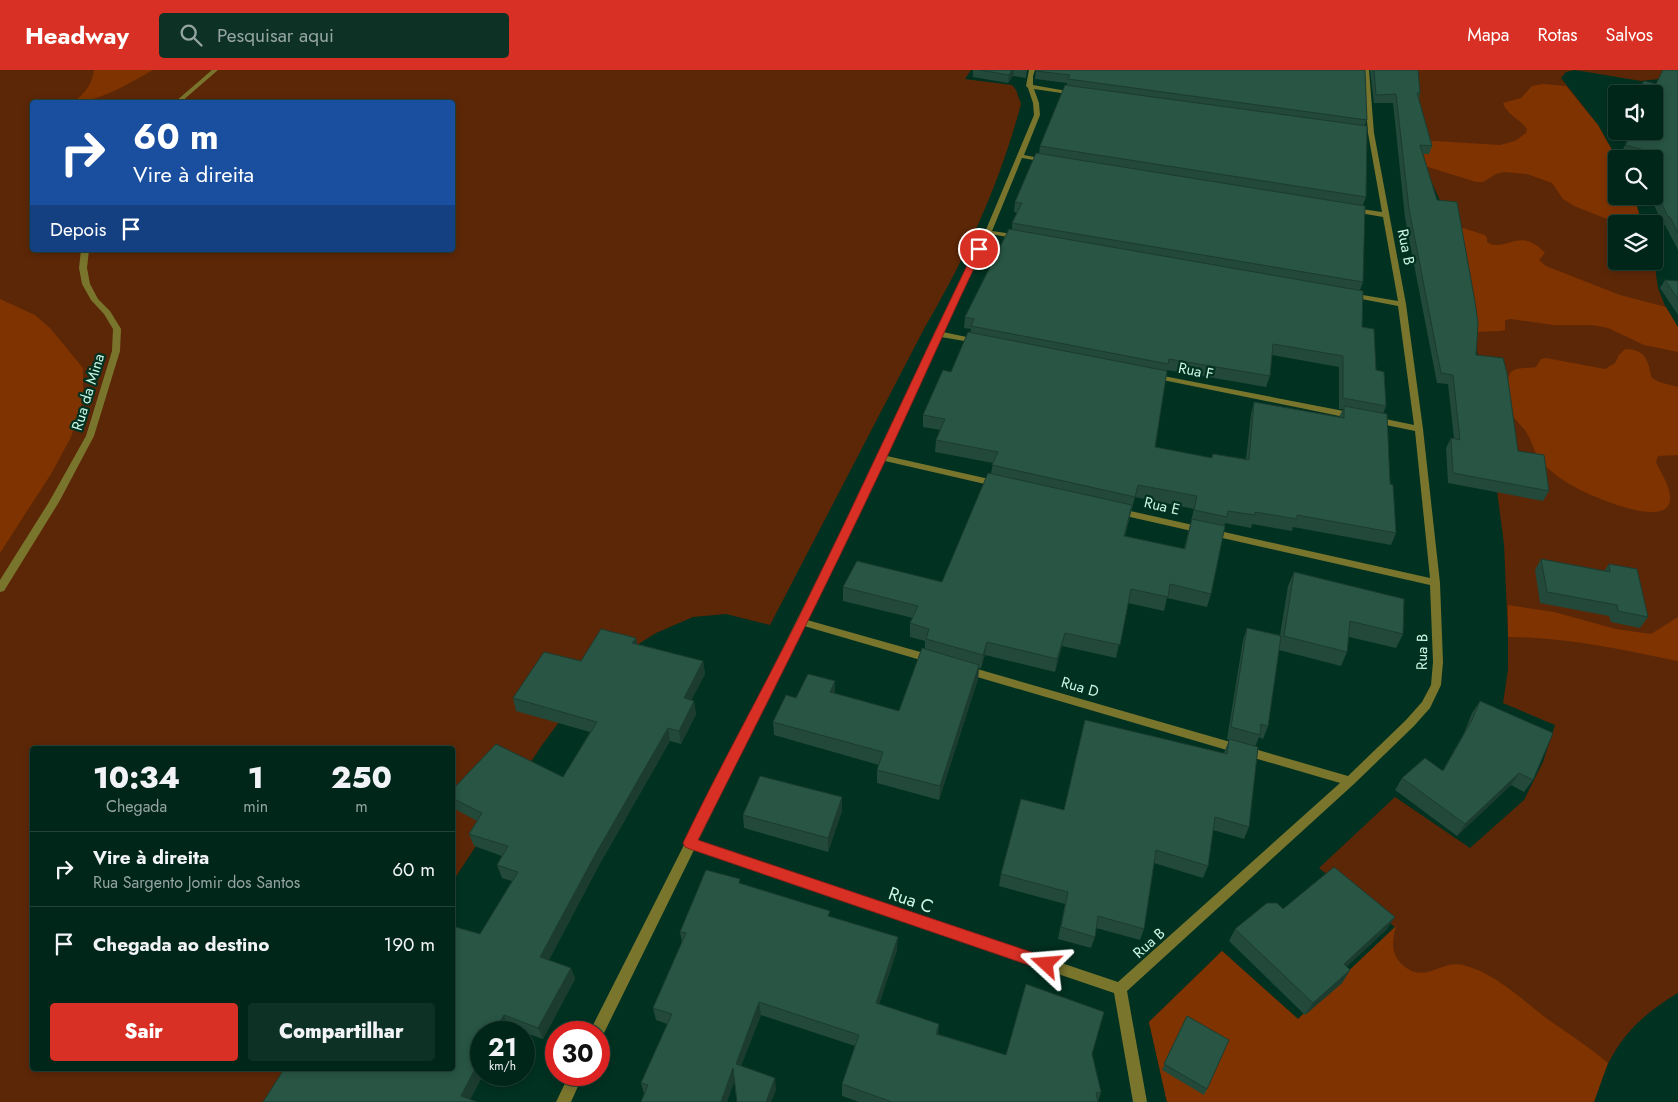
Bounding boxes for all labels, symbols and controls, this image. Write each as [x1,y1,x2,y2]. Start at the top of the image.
search box [159,13,509,58]
text: Headway [25,18,129,53]
icon: search [177,21,205,49]
text: Pesquisar aqui [217,22,334,49]
text: Mapa [1467,22,1509,48]
text: Rotas [1537,22,1578,48]
text: Salvos [1606,22,1653,48]
map controls [1608,85,1663,270]
button: sound [1608,85,1663,140]
text: 60 m [133,112,219,162]
icon: right [50,120,115,185]
button: search [1608,150,1663,205]
text: Vire à direita [133,158,254,190]
icon: arrive [117,215,145,243]
button: layers [1608,215,1663,270]
text: Depois [50,216,107,243]
street label: Rua B [1392,227,1420,267]
pin [958,228,1000,270]
icon: arrive [965,235,993,263]
street label: Rua da Mina [66,351,110,433]
street label: Rua F [1176,357,1216,385]
street label: Rua E [1142,491,1182,521]
street label: Rua B [1411,634,1433,670]
street label: Rua D [1059,671,1101,703]
text: 10:34 [93,756,180,799]
text: 1 [248,756,264,799]
text: 250 [331,756,392,799]
text: Chegada [106,795,167,818]
text: min [243,795,268,818]
text: m [355,795,368,818]
text: Vire à direita [93,844,209,871]
icon: right [50,855,78,883]
text: 60 m [392,856,435,883]
text: Rua Sargento Jomir dos Santos [93,871,300,894]
street label: Rua C [885,880,937,920]
street label: Rua B [1128,923,1170,963]
icon: arrive [50,930,78,958]
text: Chegada ao destino [93,931,269,958]
text: 190 m [384,931,435,958]
position arrow [1019,937,1071,989]
button: Sair [50,1003,238,1061]
button: Compartilhar [248,1003,435,1061]
speed limit sign: 30 [545,1021,610,1086]
text: 21 [488,1029,517,1065]
text: km/h [489,1057,516,1075]

